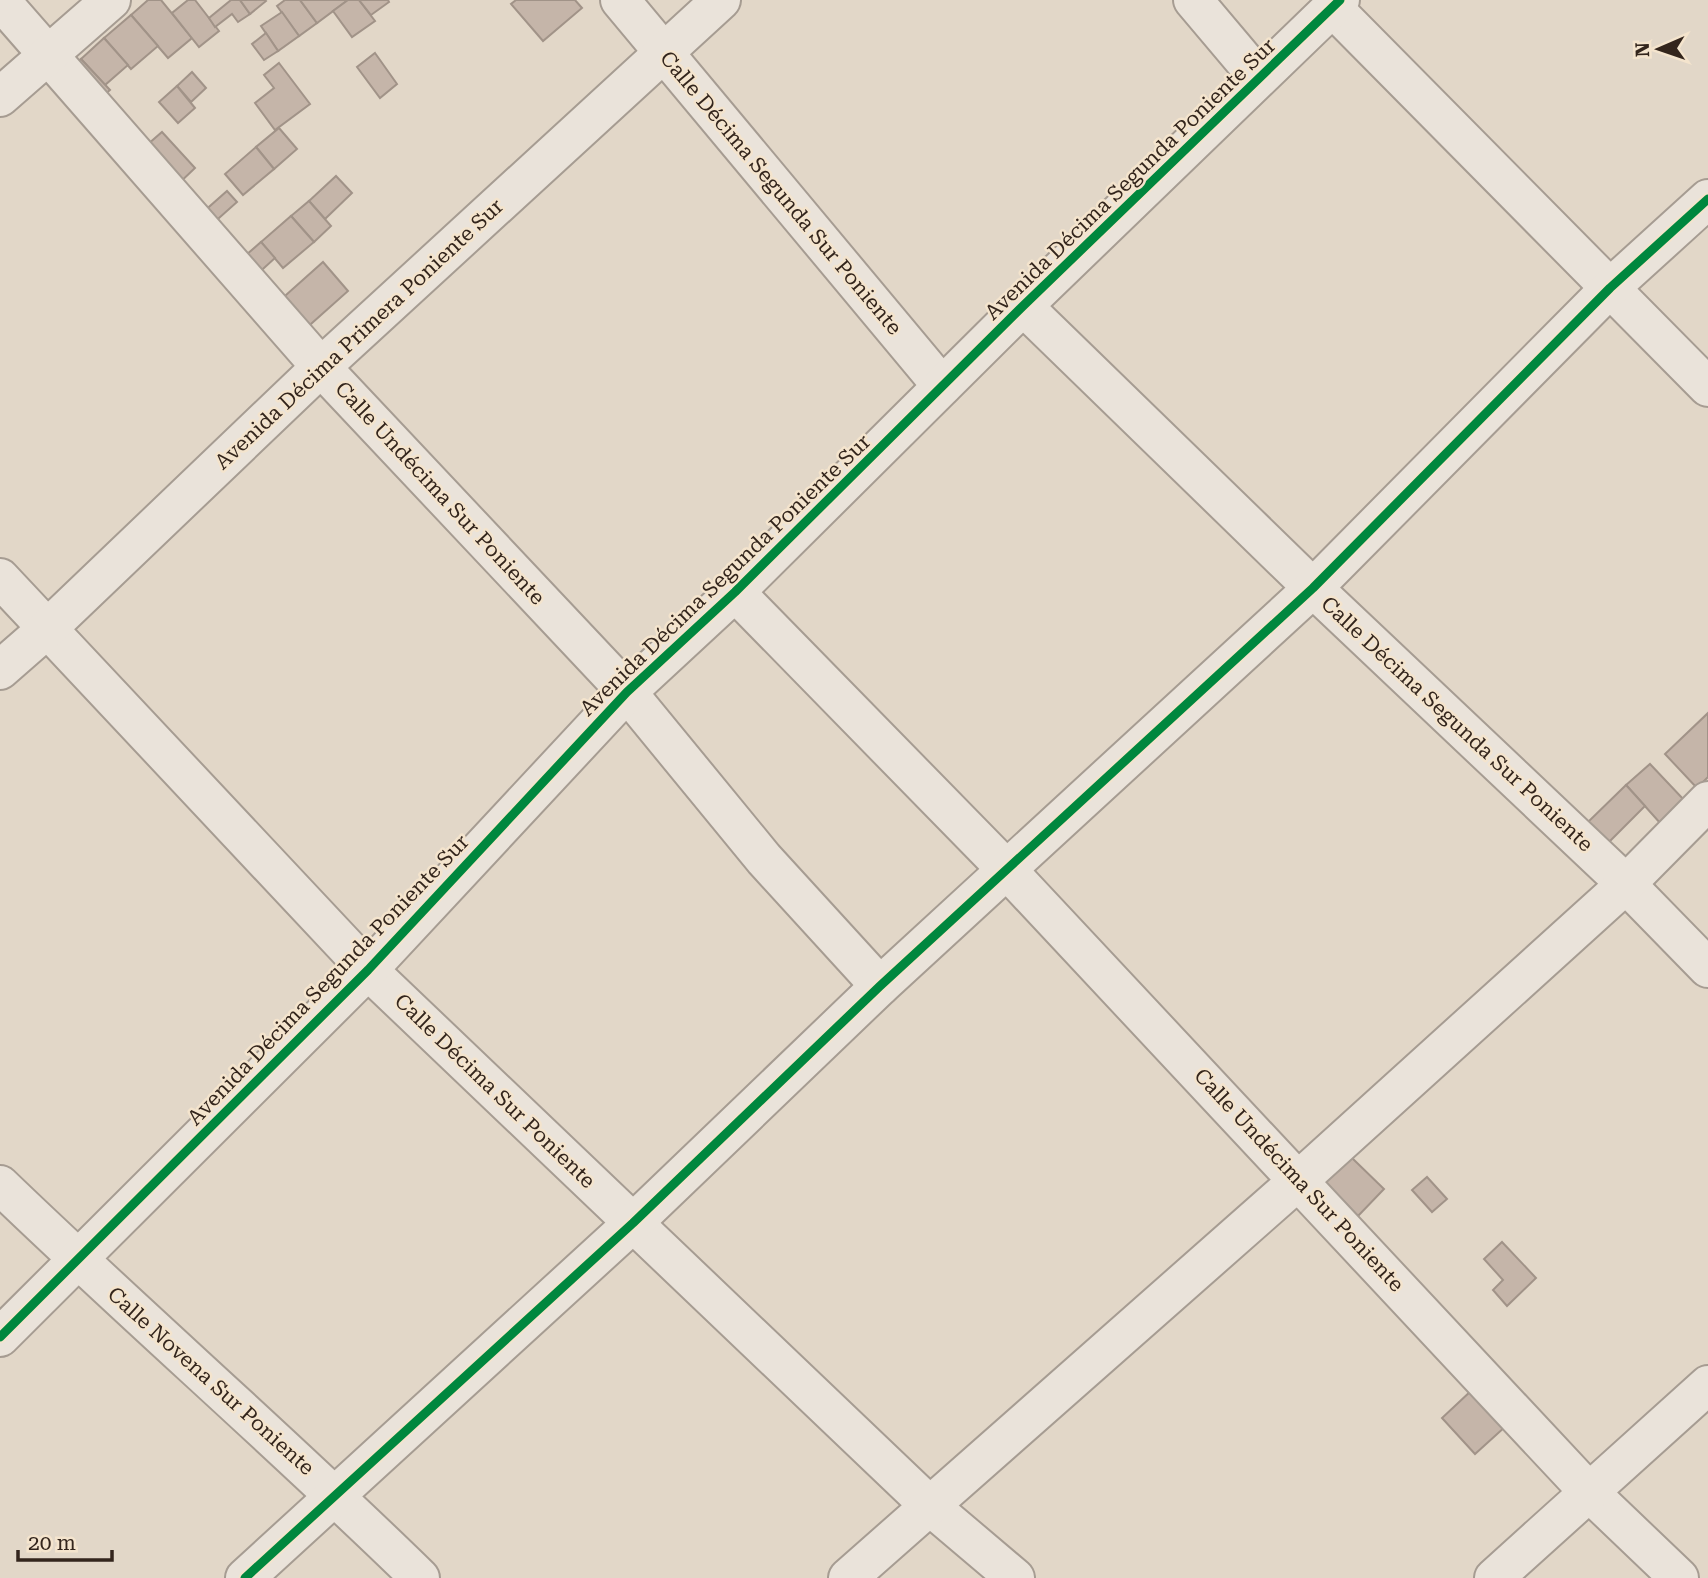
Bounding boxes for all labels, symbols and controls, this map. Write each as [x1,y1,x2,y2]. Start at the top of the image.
north arrow [1624,14,1694,84]
street label: Avenida Décima Segunda Poniente Sur [980,33,1280,325]
text: N [1631,41,1654,57]
street label: Calle Décima Segunda Sur Poniente [655,46,907,340]
street label: Avenida Décima Primera Poniente Sur [210,194,508,474]
street label: Calle Undécima Sur Poniente [330,377,550,609]
street label: Avenida Décima Segunda Poniente Sur [575,429,875,721]
street label: Calle Décima Segunda Sur Poniente [1316,592,1598,856]
street label: Avenida Décima Segunda Poniente Sur [182,830,474,1130]
street label: Calle Décima Sur Poniente [390,989,600,1193]
street label: Calle Undécima Sur Poniente [1189,1064,1409,1296]
street label: Calle Novena Sur Poniente [103,1282,319,1480]
scale bar [18,1518,112,1562]
text: 20 m [28,1531,76,1555]

